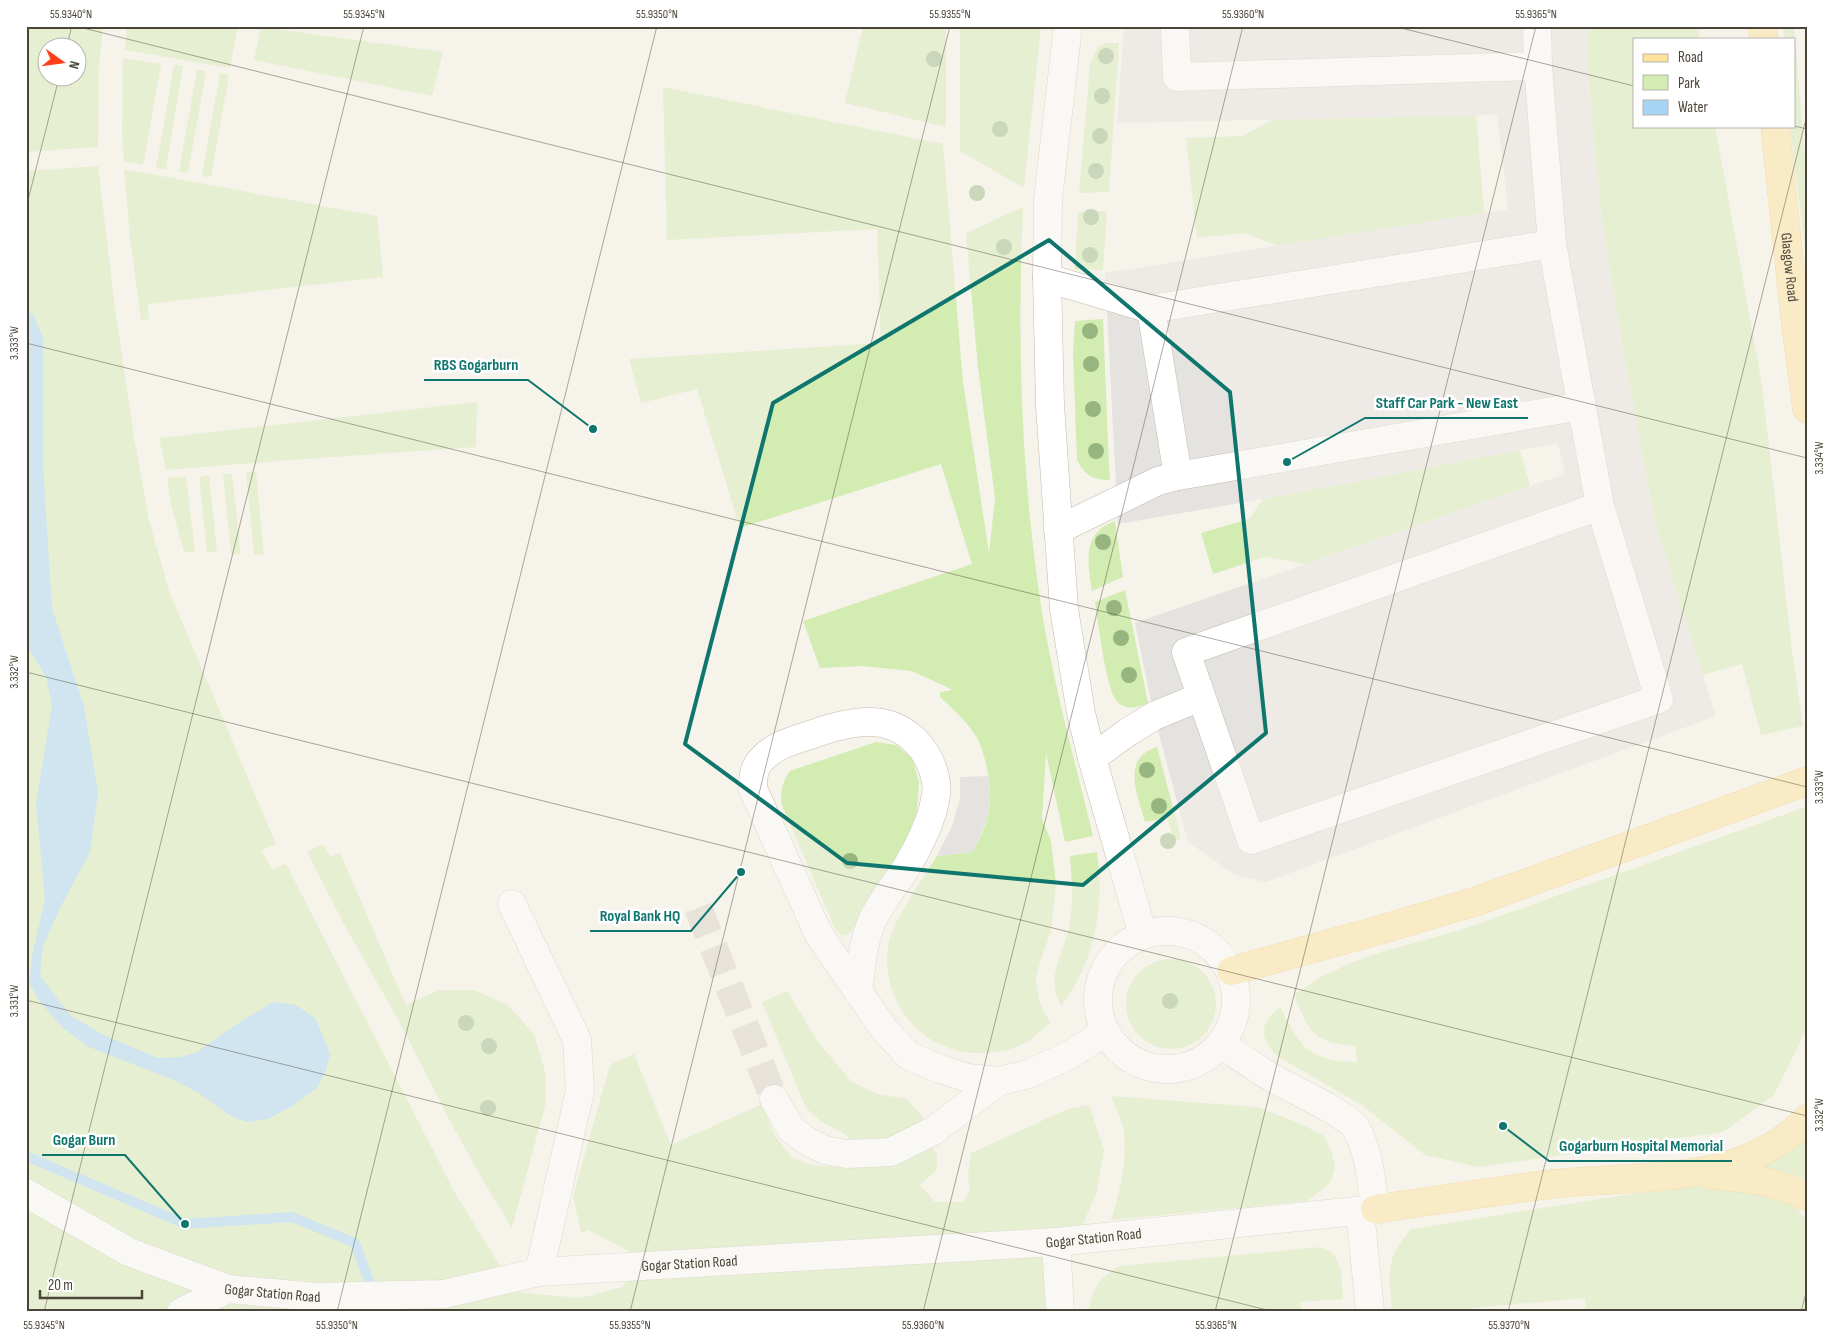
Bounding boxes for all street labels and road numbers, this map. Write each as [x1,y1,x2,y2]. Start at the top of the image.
street label: Glasgow Road [1777,232,1803,303]
street label: Gogar Station Road [1045,1224,1142,1252]
street label: Gogar Station Road [641,1251,738,1276]
street label: Gogar Station Road [224,1279,321,1307]

